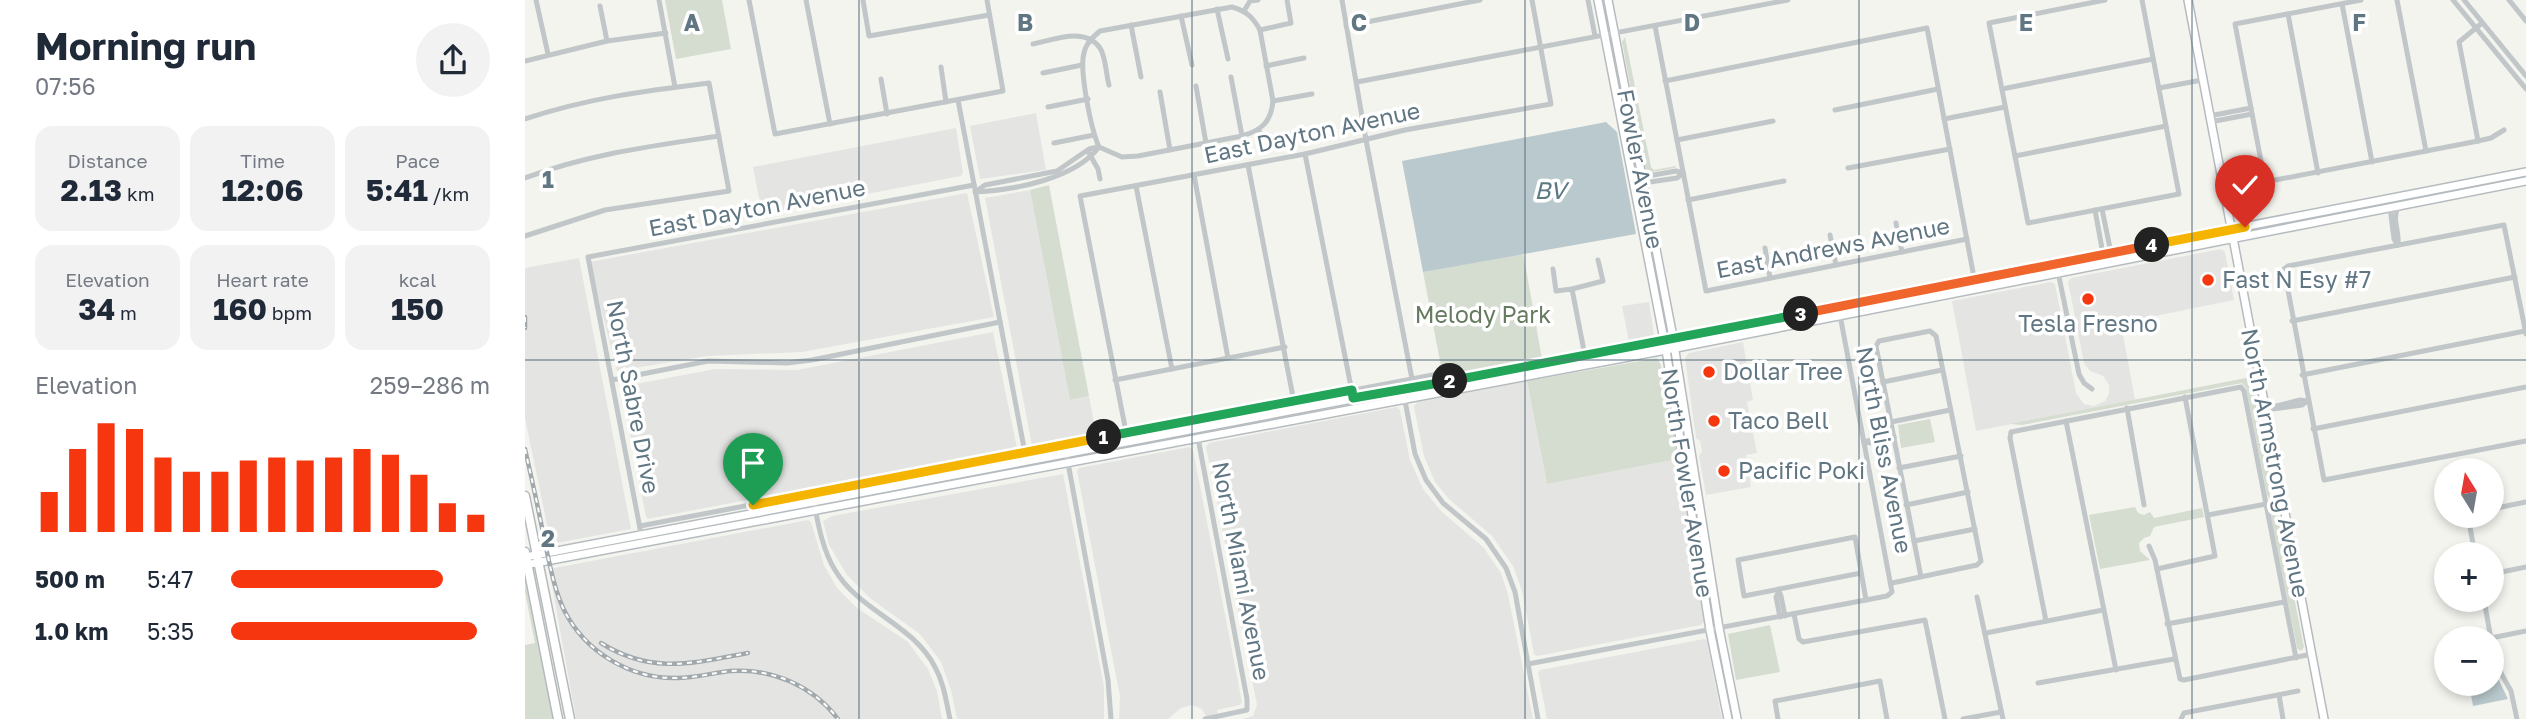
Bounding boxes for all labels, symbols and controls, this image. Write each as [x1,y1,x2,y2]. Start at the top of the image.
text: A [684,8,701,36]
text: B [1017,8,1033,36]
text: C [1351,8,1367,36]
text: D [1684,8,1700,36]
text: E [2019,8,2033,36]
text: F [2352,8,2366,36]
text: Morning run [35,23,256,68]
button: share [416,23,490,97]
text: 07:56 [35,72,96,100]
street label: Fowler Avenue [1612,87,1670,251]
street label: East Dayton Avenue [1201,95,1422,169]
text: Distance [68,149,147,172]
text: Time [240,149,285,172]
text: Pace [395,149,440,172]
pin [2215,155,2275,227]
text: 1 [542,165,554,193]
icon: check [2226,166,2264,204]
text: 2.13 [61,172,122,208]
text: 12:06 [222,172,303,208]
text: 5:41 [366,172,428,208]
street label: East Dayton Avenue [646,172,868,242]
water label: BV [1534,175,1570,204]
text: km [122,182,154,205]
text: /km [428,182,469,205]
street label: East Andrews Avenue [1714,211,1952,283]
pin: 4 [2135,228,2169,262]
text: 4 [2146,233,2157,256]
place label: Fast N Esy #7 [2222,265,2371,293]
text: Elevation [65,268,150,291]
text: Heart rate [216,268,309,291]
text: kcal [399,268,436,291]
marker: Fast N Esy #7 [2200,272,2216,288]
text: 34 [78,291,115,327]
text: 160 [213,291,267,327]
text: 150 [391,291,444,327]
marker: Tesla Fresno [2080,291,2096,307]
pin: 3 [1783,296,1819,332]
street label: North Sabre Drive [601,298,666,496]
park label: Melody Park [1415,300,1551,328]
text: m [115,301,137,324]
text: bpm [267,301,312,324]
text: 3 [1795,302,1806,325]
place label: Tesla Fresno [2018,309,2158,337]
street label: North Armstrong Avenue [2236,326,2316,600]
street label: North Bliss Avenue [1851,344,1919,556]
place label: Dollar Tree [1723,357,1843,385]
pin: 2 [1433,364,1467,398]
marker: Dollar Tree [1701,364,1717,380]
street label: North Fowler Avenue [1656,366,1720,600]
text: 2 [1444,369,1455,392]
text: Elevation [35,371,137,399]
text: 259–286 m [370,371,490,399]
place label: Taco Bell [1728,406,1829,434]
marker: Taco Bell [1706,413,1722,429]
pin: 1 [1087,420,1121,454]
text: 1 [1099,425,1108,448]
pin [723,433,783,505]
icon: arrive [734,444,772,482]
place label: Pacific Poki [1738,456,1865,484]
north arrow [2434,458,2504,528]
map controls [2434,458,2504,696]
street label: North Miami Avenue [1207,459,1277,683]
marker: Pacific Poki [1716,463,1732,479]
text: 2 [541,524,555,552]
button: + [2434,542,2504,612]
text: 500 m [35,565,105,593]
text: 5:47 [147,565,193,593]
text: 1.0 km [35,617,108,645]
text: 5:35 [147,617,194,645]
button: − [2434,626,2504,696]

